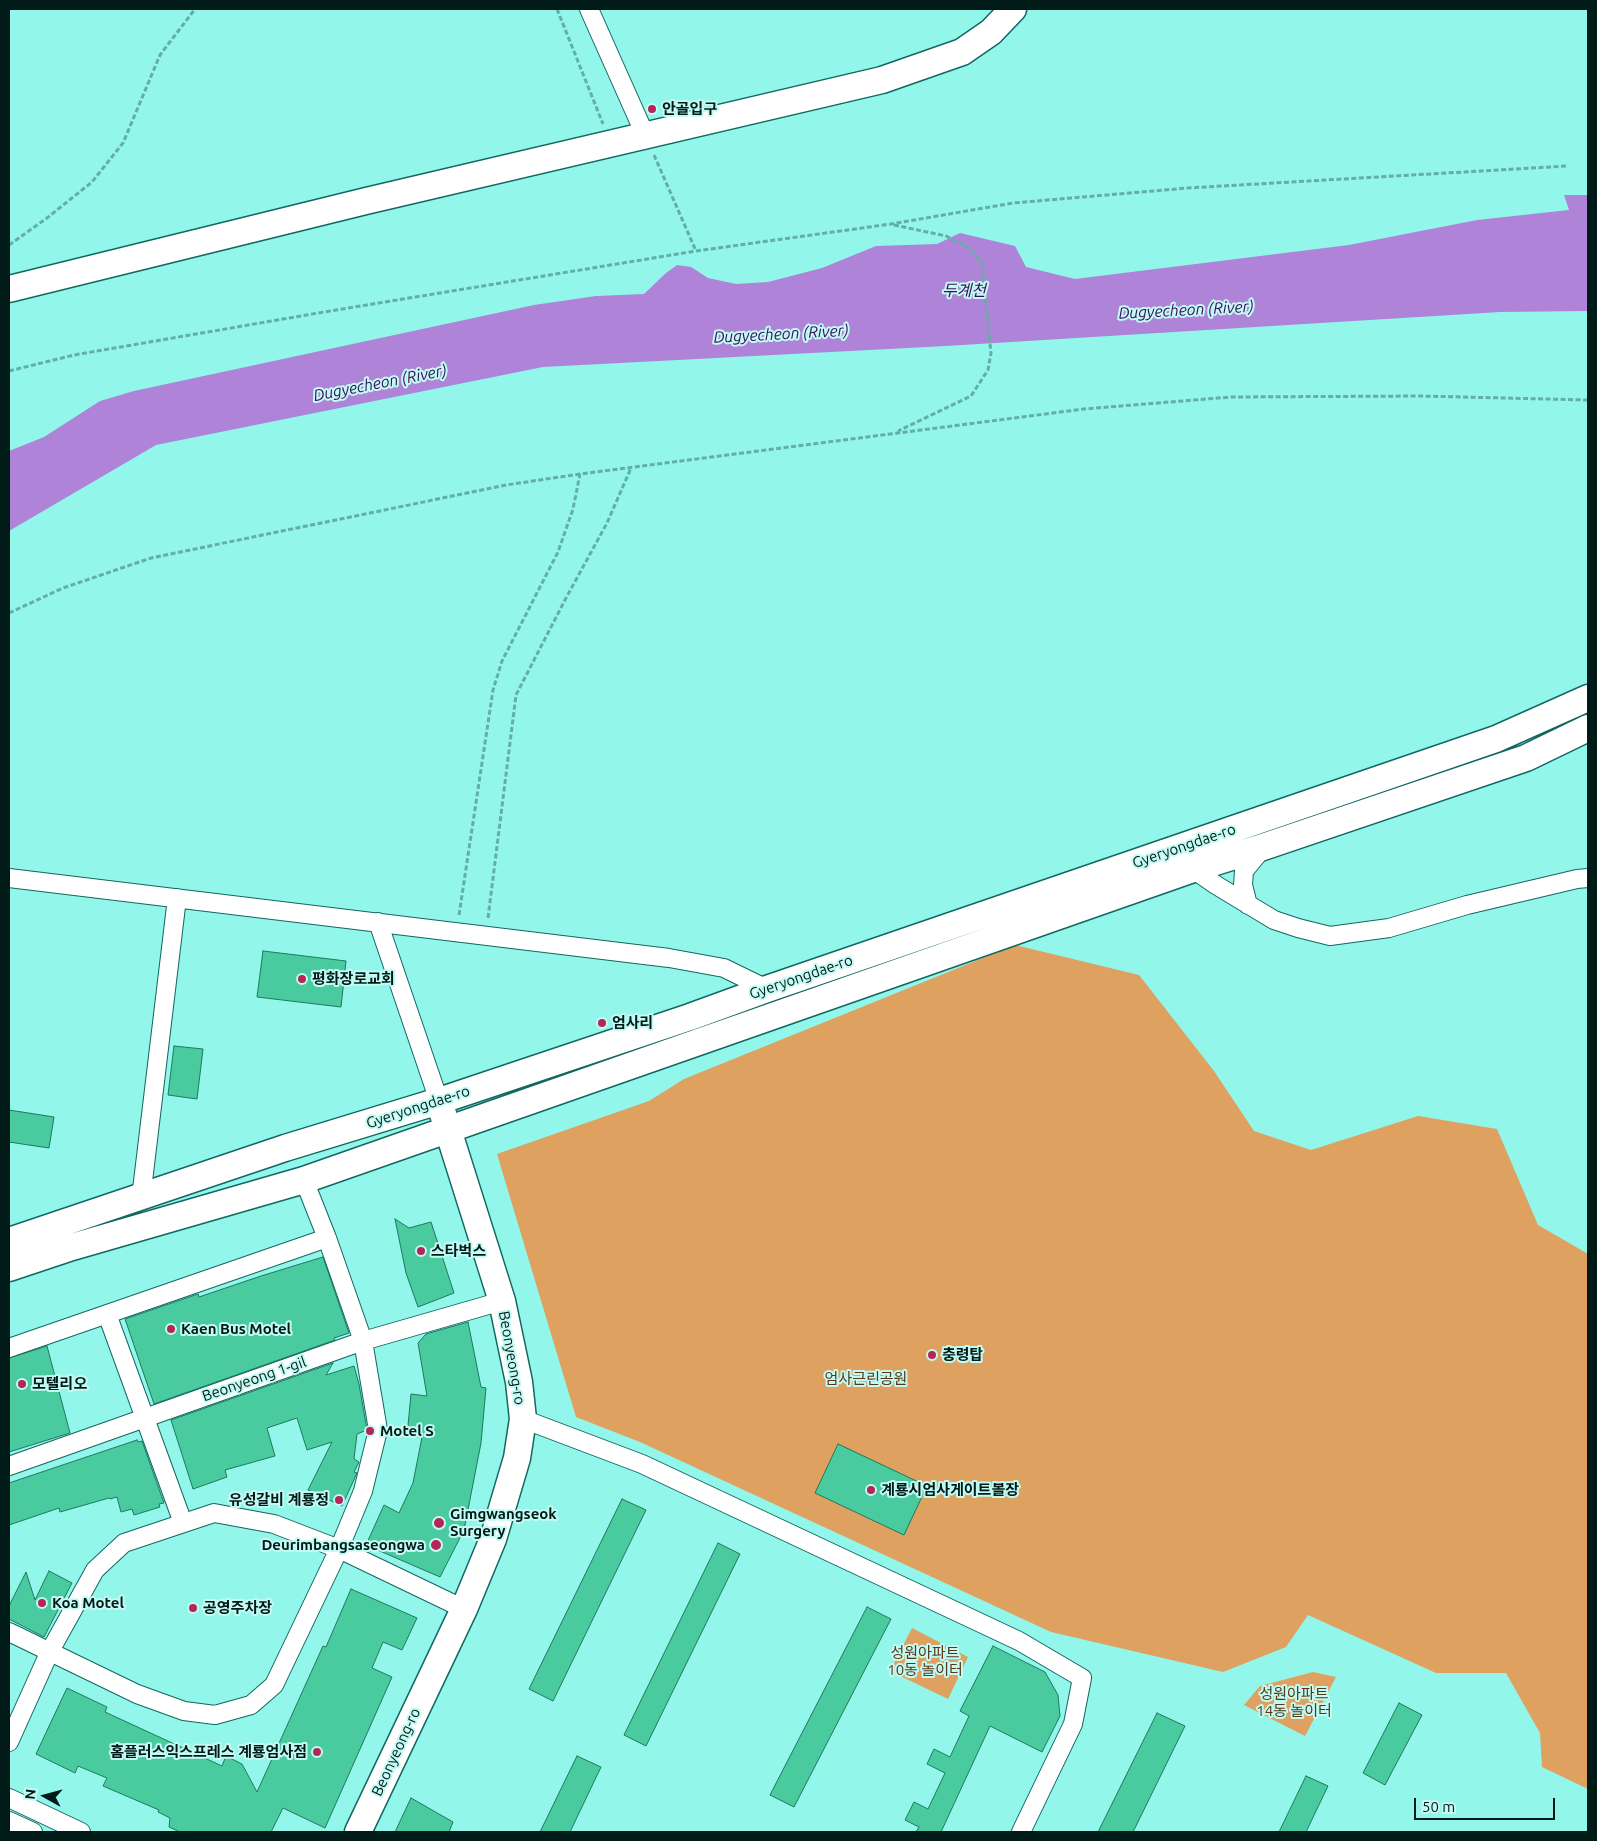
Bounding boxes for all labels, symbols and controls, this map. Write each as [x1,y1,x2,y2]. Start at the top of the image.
place label: 안골입구 [662,100,717,118]
marker: 안골입구 [646,103,658,115]
water label: 두계천 [942,281,986,301]
water label: Dugyecheon (River) [1118,297,1254,323]
water label: Dugyecheon (River) [713,321,849,347]
water label: Dugyecheon (River) [312,361,448,405]
street label: Gyeryongdae-ro [1130,820,1238,872]
street label: Gyeryongdae-ro [747,951,855,1003]
place label: 평화장로교회 [312,970,395,988]
marker: 평화장로교회 [296,973,308,985]
place label: 엄사리 [612,1014,653,1032]
marker: 엄사리 [596,1017,608,1029]
street label: Gyeryongdae-ro [364,1082,472,1132]
place label: 스타벅스 [431,1242,486,1260]
marker: 스타벅스 [415,1245,427,1257]
street label: Beonyeong-ro [495,1310,529,1406]
place label: Kaen Bus Motel [181,1320,291,1338]
marker: Kaen Bus Motel [165,1323,177,1335]
place label: 충령탑 [942,1346,983,1364]
marker: 충령탑 [926,1349,938,1361]
street label: Beonyeong 1-gil [200,1353,308,1405]
park label: 엄사근린공원 [825,1370,907,1388]
place label: 모텔리오 [32,1375,87,1393]
marker: 모텔리오 [16,1378,28,1390]
place label: Motel S [380,1422,434,1440]
marker: Motel S [364,1425,376,1437]
place label: 계룡시엄사게이트볼장 [881,1481,1019,1499]
marker: 계룡시엄사게이트볼장 [865,1484,877,1496]
place label: 유성갈비 계룡정 [229,1491,329,1509]
marker: 유성갈비 계룡정 [333,1494,345,1506]
place label: Gimgwangseok Surgery [450,1505,557,1540]
marker: Gimgwangseok Surgery [432,1516,446,1530]
place label: Deurimbangsaseongwa [261,1536,425,1554]
marker: Deurimbangsaseongwa [429,1538,443,1552]
place label: Koa Motel [52,1594,124,1612]
marker: Koa Motel [36,1597,48,1609]
place label: 공영주차장 [203,1599,272,1617]
marker: 공영주차장 [187,1602,199,1614]
park label: 성원아파트 10동 놀이터 [887,1644,963,1679]
park label: 성원아파트 14동 놀이터 [1256,1685,1332,1720]
street label: Beonyeong-ro [368,1705,424,1799]
place label: 홈플러스익스프레스 계룡엄사점 [110,1743,307,1761]
marker: 홈플러스익스프레스 계룡엄사점 [311,1746,323,1758]
north arrow [20,1771,70,1821]
text: N [22,1788,39,1800]
scale bar [1417,1788,1558,1820]
text: 50 m [1422,1798,1455,1815]

